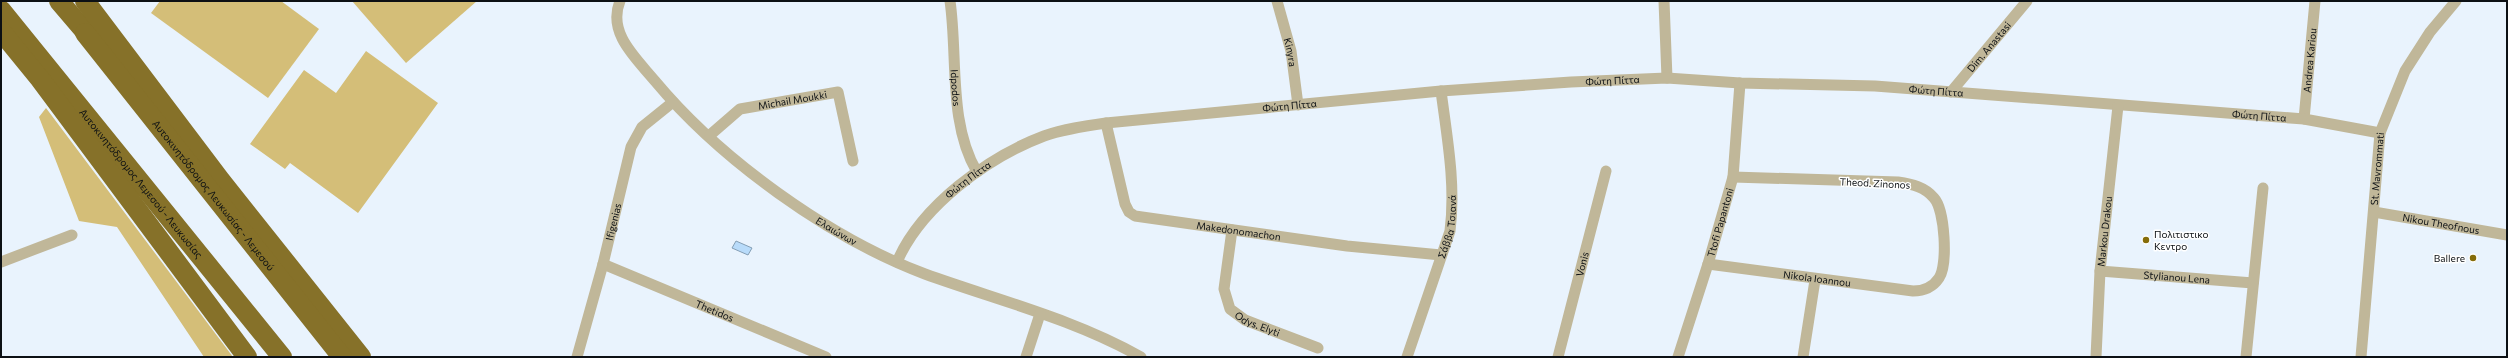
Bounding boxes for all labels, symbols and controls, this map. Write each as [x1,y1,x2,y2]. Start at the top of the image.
street label: Dim. Anastasi [1964,19,2013,74]
street label: Andrea Kariou [2300,27,2318,93]
street label: Kinyra [1282,36,1299,67]
street label: Idpodos [949,69,963,107]
street label: Φώτη Πίττα [1585,73,1640,87]
street label: Φώτη Πίττα [1908,83,1964,99]
street label: Michail Moukki [757,88,828,112]
street label: Φώτη Πίττα [1262,97,1317,114]
street label: Αυτοκινητόδρομος Λεμεσού - Λευκωσίας [77,106,205,260]
street label: Φώτη Πίττα [2232,107,2287,124]
street label: Αυτοκινητόδρομος Λευκωσίας - Λεμεσού [150,117,277,273]
street label: St. Mavrommati [2368,132,2386,206]
street label: Φώτη Πίττα [942,158,993,201]
street label: Theod. Zinonos [1839,175,1911,191]
street label: Ttofi Papantoni [1704,186,1736,258]
street label: Σάββα Τσιανά [1435,195,1458,260]
street label: Markou Drakou [2095,196,2114,267]
street label: Ifigenias [603,201,623,242]
street label: Nikou Theofnous [2402,211,2481,236]
street label: Ελαιώνων [814,214,859,247]
street label: Makedonomachon [1196,219,1282,243]
place label: Πολιτιστικο Κεντρο [2154,228,2209,252]
marker: Πολιτιστικο Κεντρο [2141,235,2151,245]
street label: Vonis [1573,250,1591,278]
place label: Ballere [2434,252,2465,264]
marker: Ballere [2468,253,2478,263]
street label: Nikola Ioannou [1783,268,1852,289]
street label: Stylianou Lena [2143,268,2210,286]
street label: Thetidos [694,297,736,324]
street label: Odys. Elyti [1232,309,1282,339]

